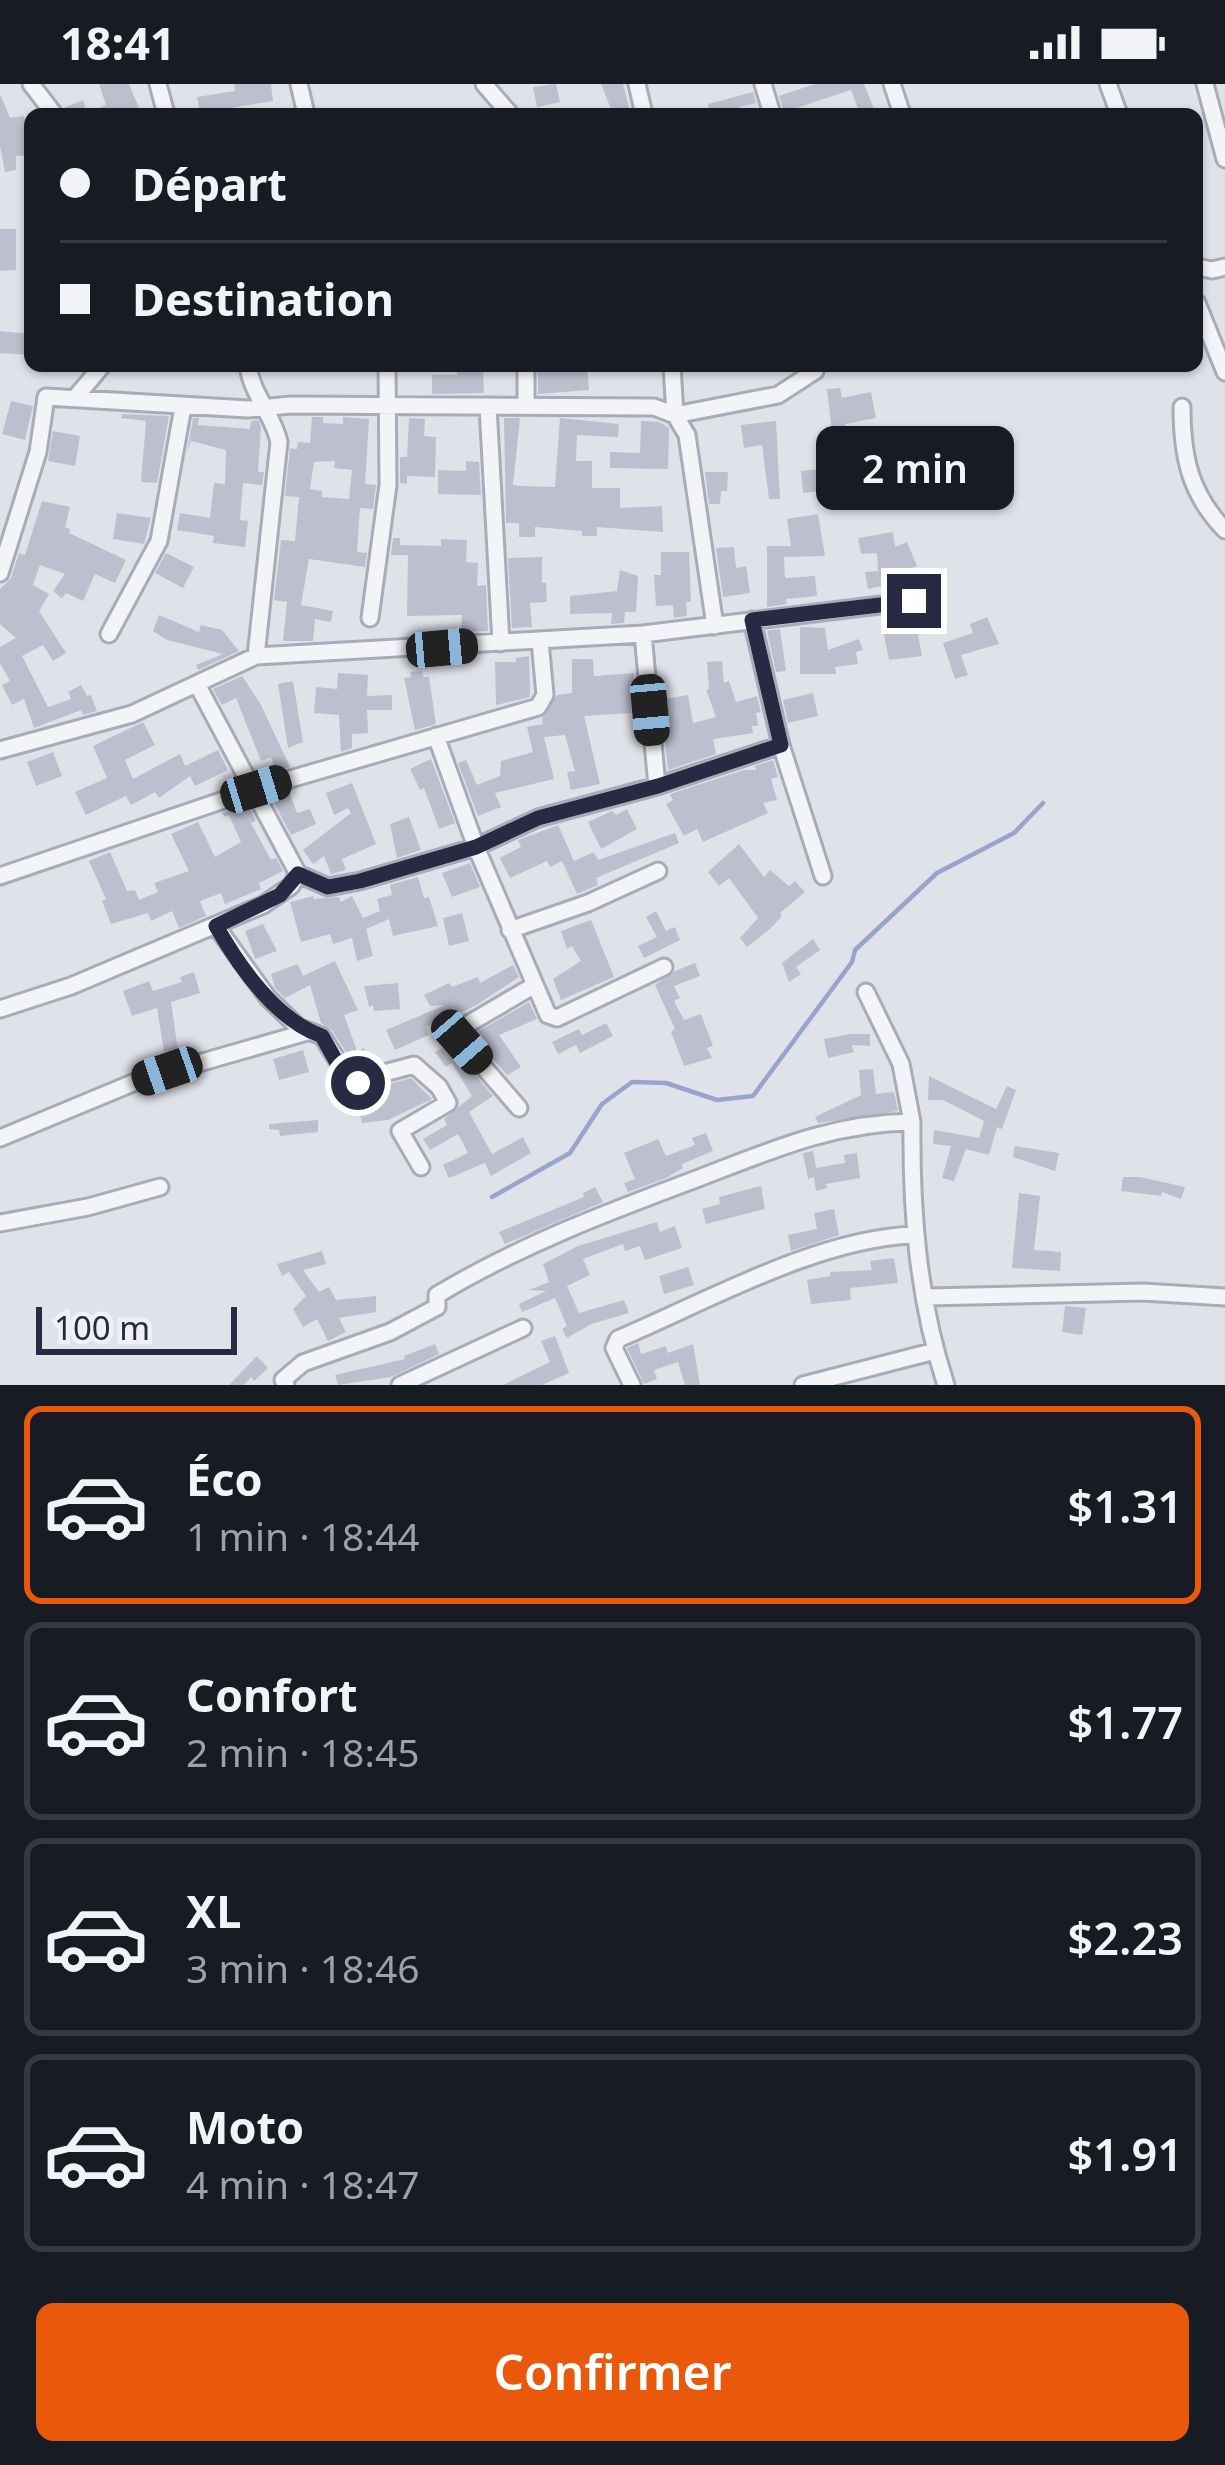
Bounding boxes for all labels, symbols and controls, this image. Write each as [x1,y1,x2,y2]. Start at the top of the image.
text: 18:41 [60,12,176,73]
text: Départ [132,153,287,214]
text: Destination [132,268,394,329]
callout: 2 min [815,427,1013,511]
text: 2 min [862,441,968,494]
route end [887,574,941,628]
car [405,627,479,669]
car [629,673,671,747]
car [216,761,296,817]
car [425,1003,499,1081]
car [127,1042,207,1100]
route start [331,1056,385,1110]
scale bar [36,1301,237,1354]
text: 100 m [54,1305,150,1350]
text: Éco [186,1448,263,1509]
icon: car [42,1451,150,1559]
text: $1.31 [1068,1475,1183,1536]
text: 1 min · 18:44 [186,1509,420,1562]
text: Confort [186,1664,357,1725]
icon: car [42,1667,150,1775]
text: $1.77 [1068,1691,1183,1752]
text: 2 min · 18:45 [186,1725,420,1778]
text: XL [186,1880,241,1941]
icon: car [42,1883,150,1991]
text: $2.23 [1068,1907,1183,1968]
text: 3 min · 18:46 [186,1941,420,1994]
text: Moto [186,2096,304,2157]
icon: car [42,2099,150,2207]
text: $1.91 [1068,2123,1183,2184]
text: 4 min · 18:47 [186,2157,420,2210]
button: Confirmer [36,2303,1189,2441]

